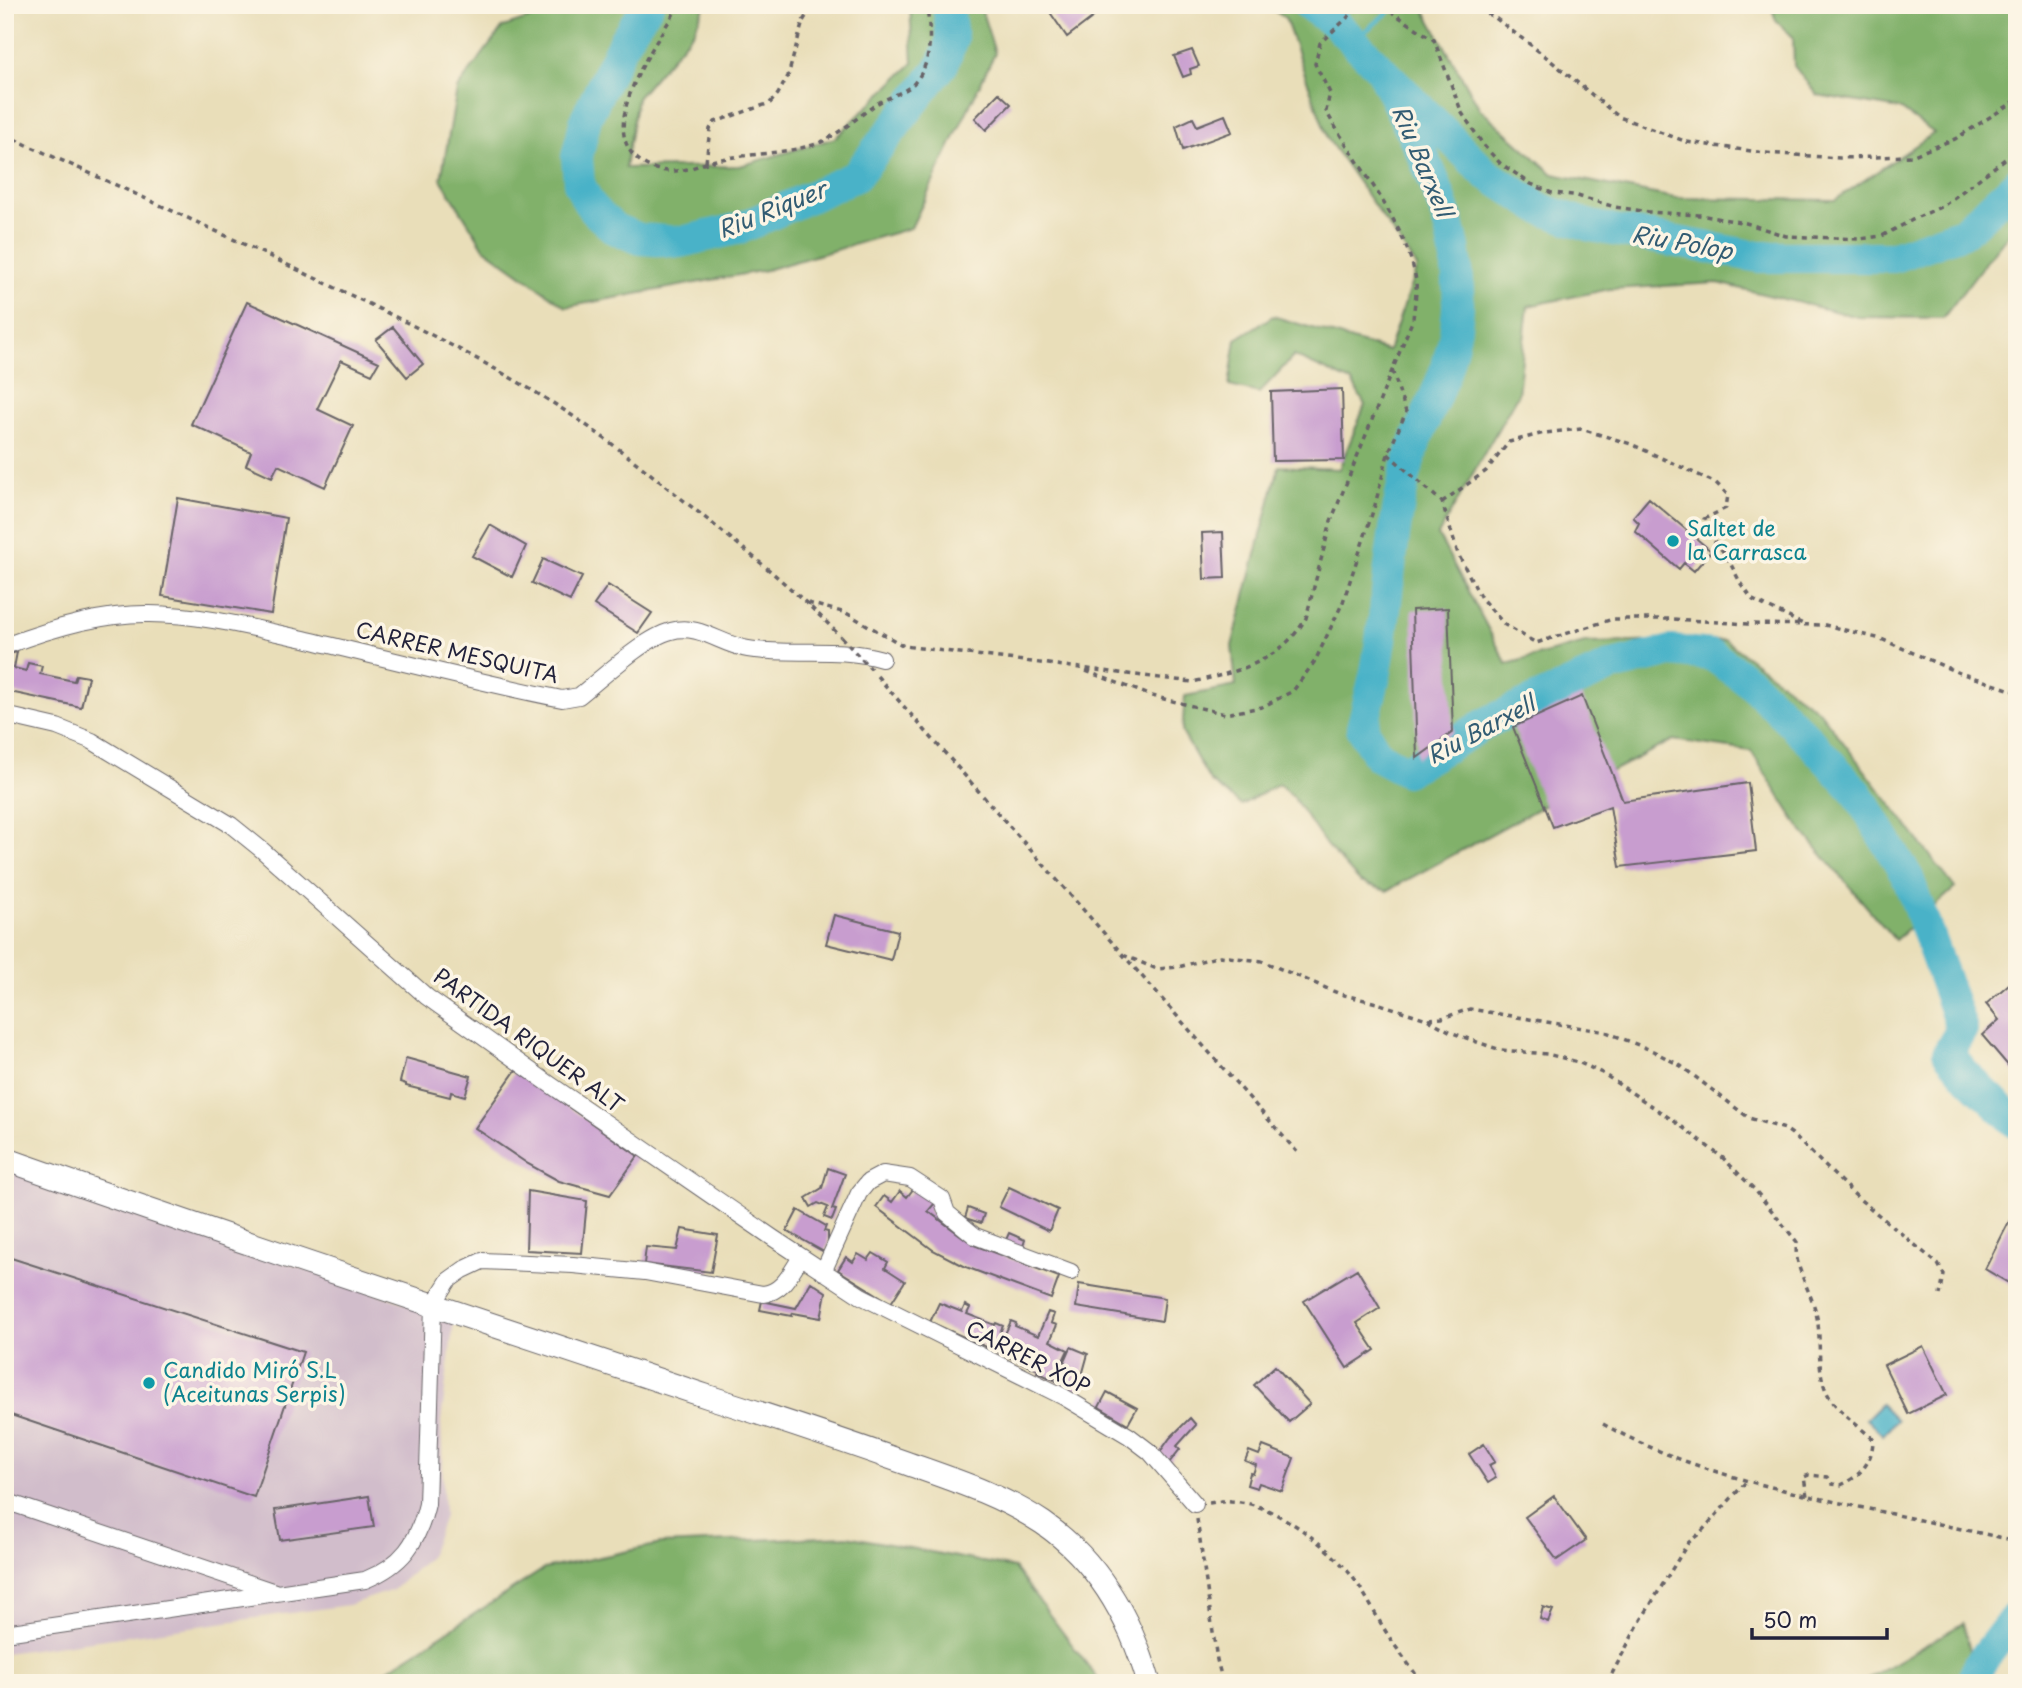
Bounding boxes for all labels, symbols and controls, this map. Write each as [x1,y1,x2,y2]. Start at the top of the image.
water label: Riu Barxell [1384,99,1464,225]
water label: Riu Riquer [712,170,834,246]
water label: Riu Polop [1629,215,1736,268]
place label: Saltet de la Carrasca [1687,511,1806,567]
marker: Saltet de la Carrasca [1665,533,1681,549]
street label: CARRER MESQUITA [353,612,562,690]
water label: Riu Barxell [1420,684,1544,772]
street label: PARTIDA RIQUER ALT [427,959,632,1120]
street label: CARRER XOP [961,1311,1097,1401]
place label: Candido Miró S.L (Aceitunas Serpis) [163,1353,346,1409]
marker: Candido Miró S.L (Aceitunas Serpis) [141,1375,157,1391]
scale bar [1752,1597,1887,1641]
text: 50 m [1763,1603,1817,1635]

